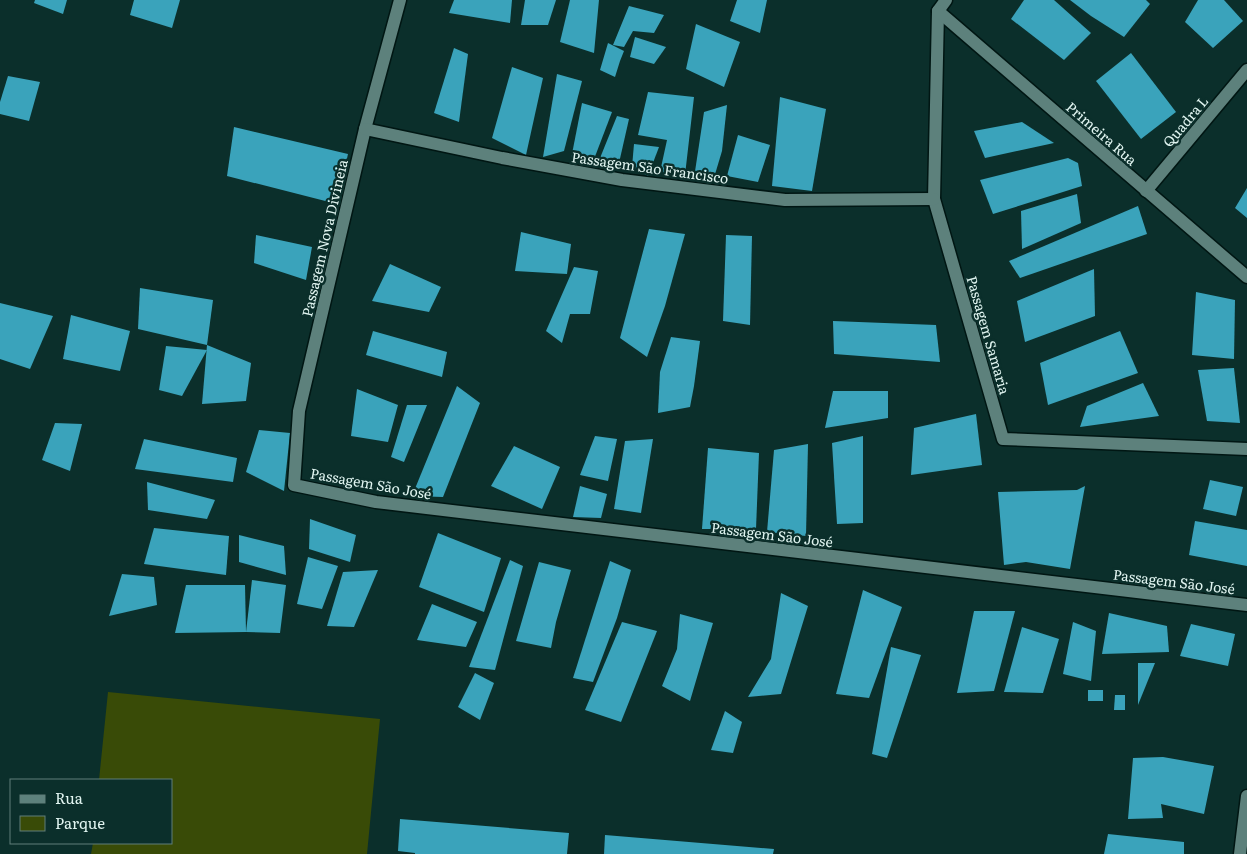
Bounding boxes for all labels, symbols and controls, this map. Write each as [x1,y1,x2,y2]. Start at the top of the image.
street label: Quadra L [1158,91,1212,151]
street label: Primeira Rua [1062,97,1142,170]
street label: Passagem São Francisco [570,146,730,188]
street label: Passagem Nova Divineia [296,157,352,319]
street label: Passagem Samaria [963,273,1016,397]
street label: Passagem São José [309,463,433,503]
street label: Passagem São José [710,517,834,551]
street label: Passagem São José [1112,564,1236,598]
legend [10,779,172,844]
text: Rua [55,786,84,809]
text: Parque [55,811,105,834]

